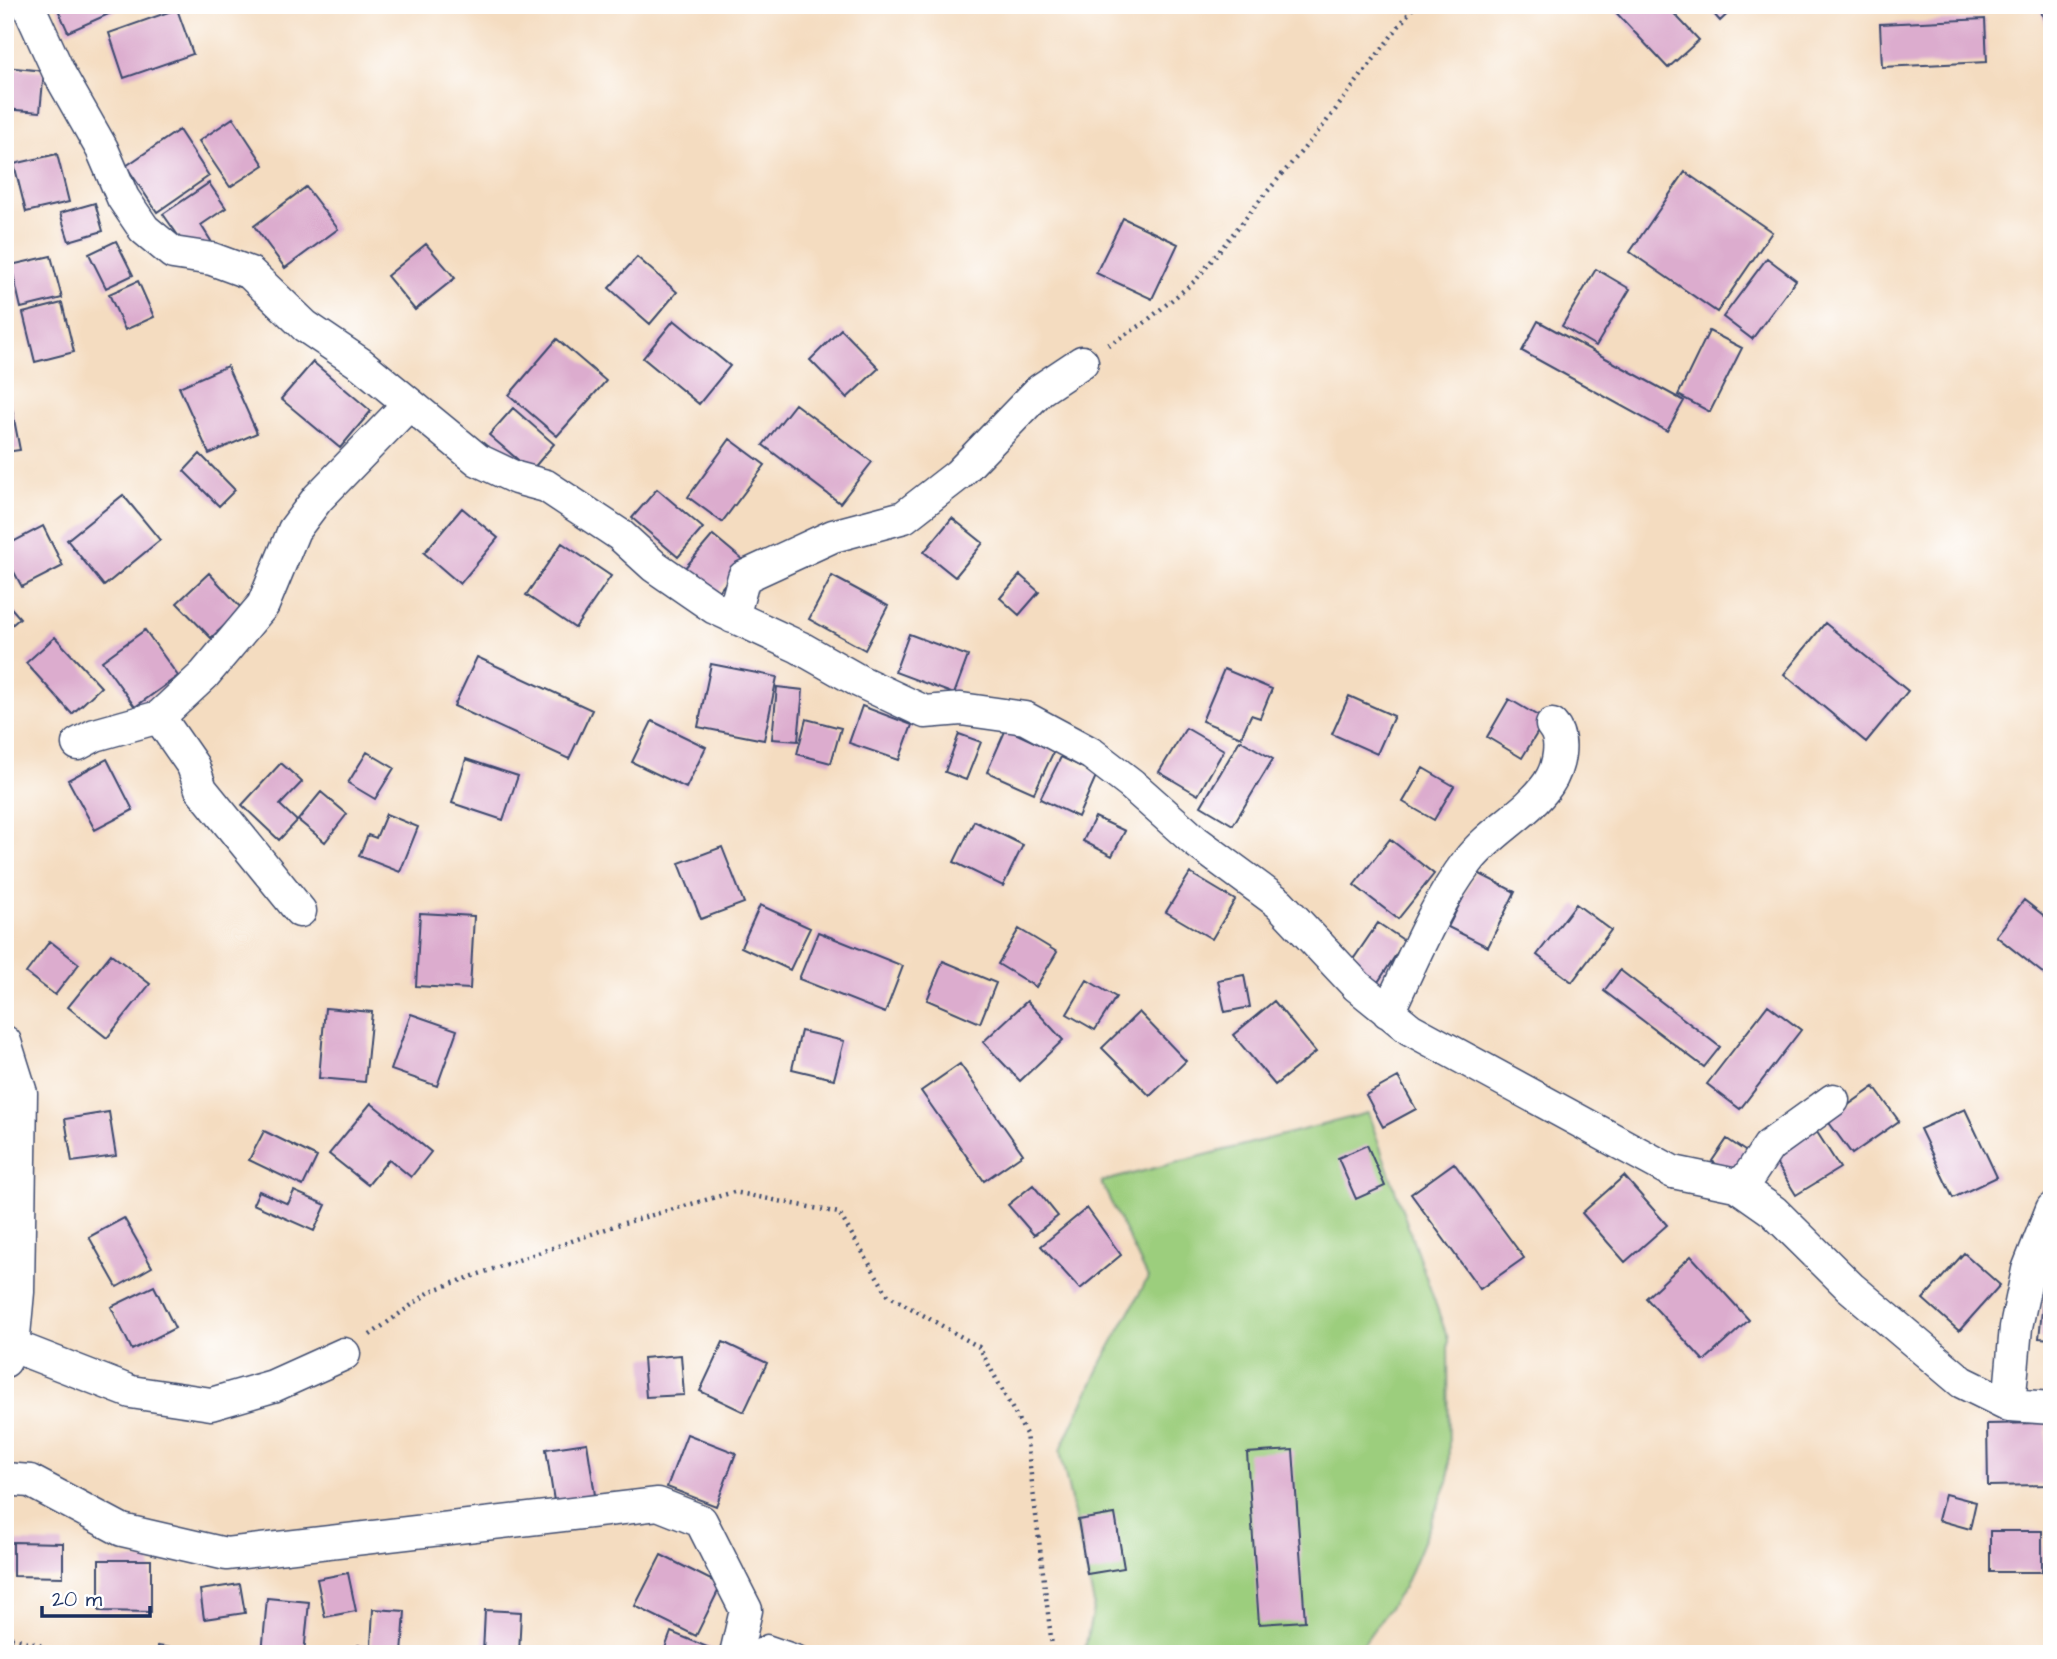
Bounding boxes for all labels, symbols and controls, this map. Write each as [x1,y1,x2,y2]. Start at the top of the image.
scale bar [42,1575,150,1619]
text: 20 m [52,1585,103,1614]

